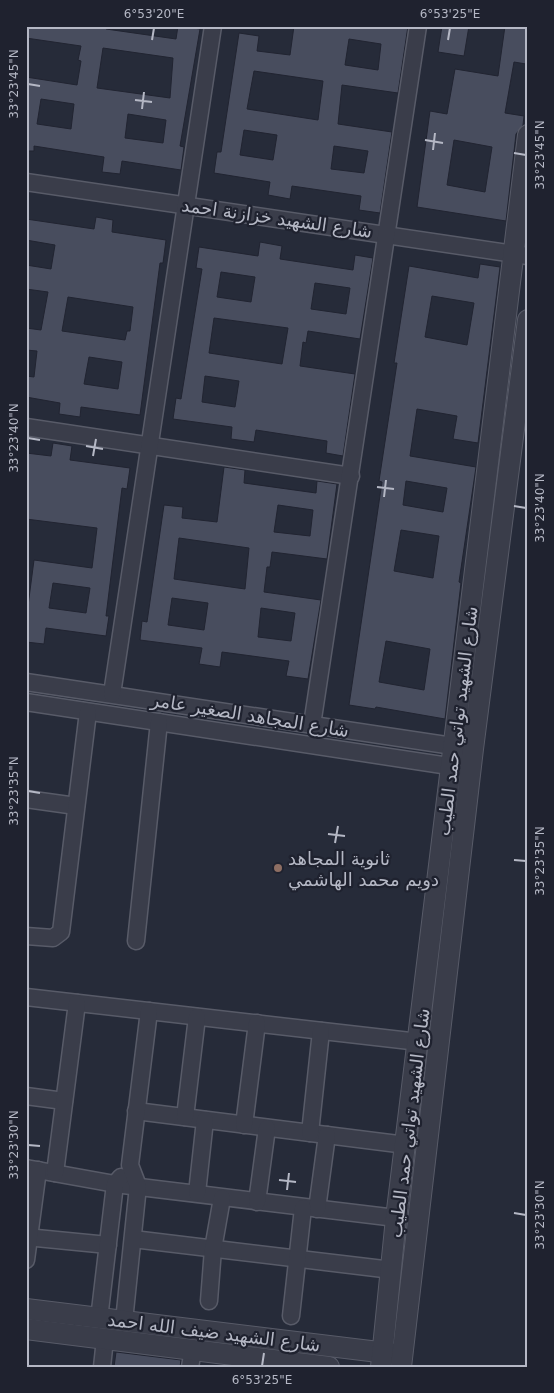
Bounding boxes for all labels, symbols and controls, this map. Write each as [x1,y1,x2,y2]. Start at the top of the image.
text: 6°53'20"E [124,7,184,21]
text: 6°53'25"E [420,7,480,21]
text: 33°23'45"N [7,49,21,119]
text: 33°23'45"N [533,120,547,190]
street label: شارع الشهيد خزازنة احمد [180,194,374,243]
text: 33°23'40"N [7,403,21,473]
text: 33°23'40"N [533,473,547,543]
street label: شارع الشهيد تواتي حمد الطيب [432,605,483,837]
street label: شارع المجاهد الصغير عامر [148,689,350,742]
text: 33°23'35"N [7,756,21,826]
text: 33°23'35"N [533,826,547,896]
place label: ثانوية المجاهد دويم محمد الهاشمي [288,848,439,891]
marker: ثانوية المجاهد دويم محمد الهاشمي [272,862,284,874]
street label: شارع الشهيد تواتي حمد الطيب [384,1007,435,1239]
text: 33°23'30"N [7,1110,21,1180]
text: 33°23'30"N [533,1180,547,1250]
street label: شارع الشهيد ضيف الله احمد [106,1309,321,1356]
text: 6°53'25"E [232,1373,292,1387]

